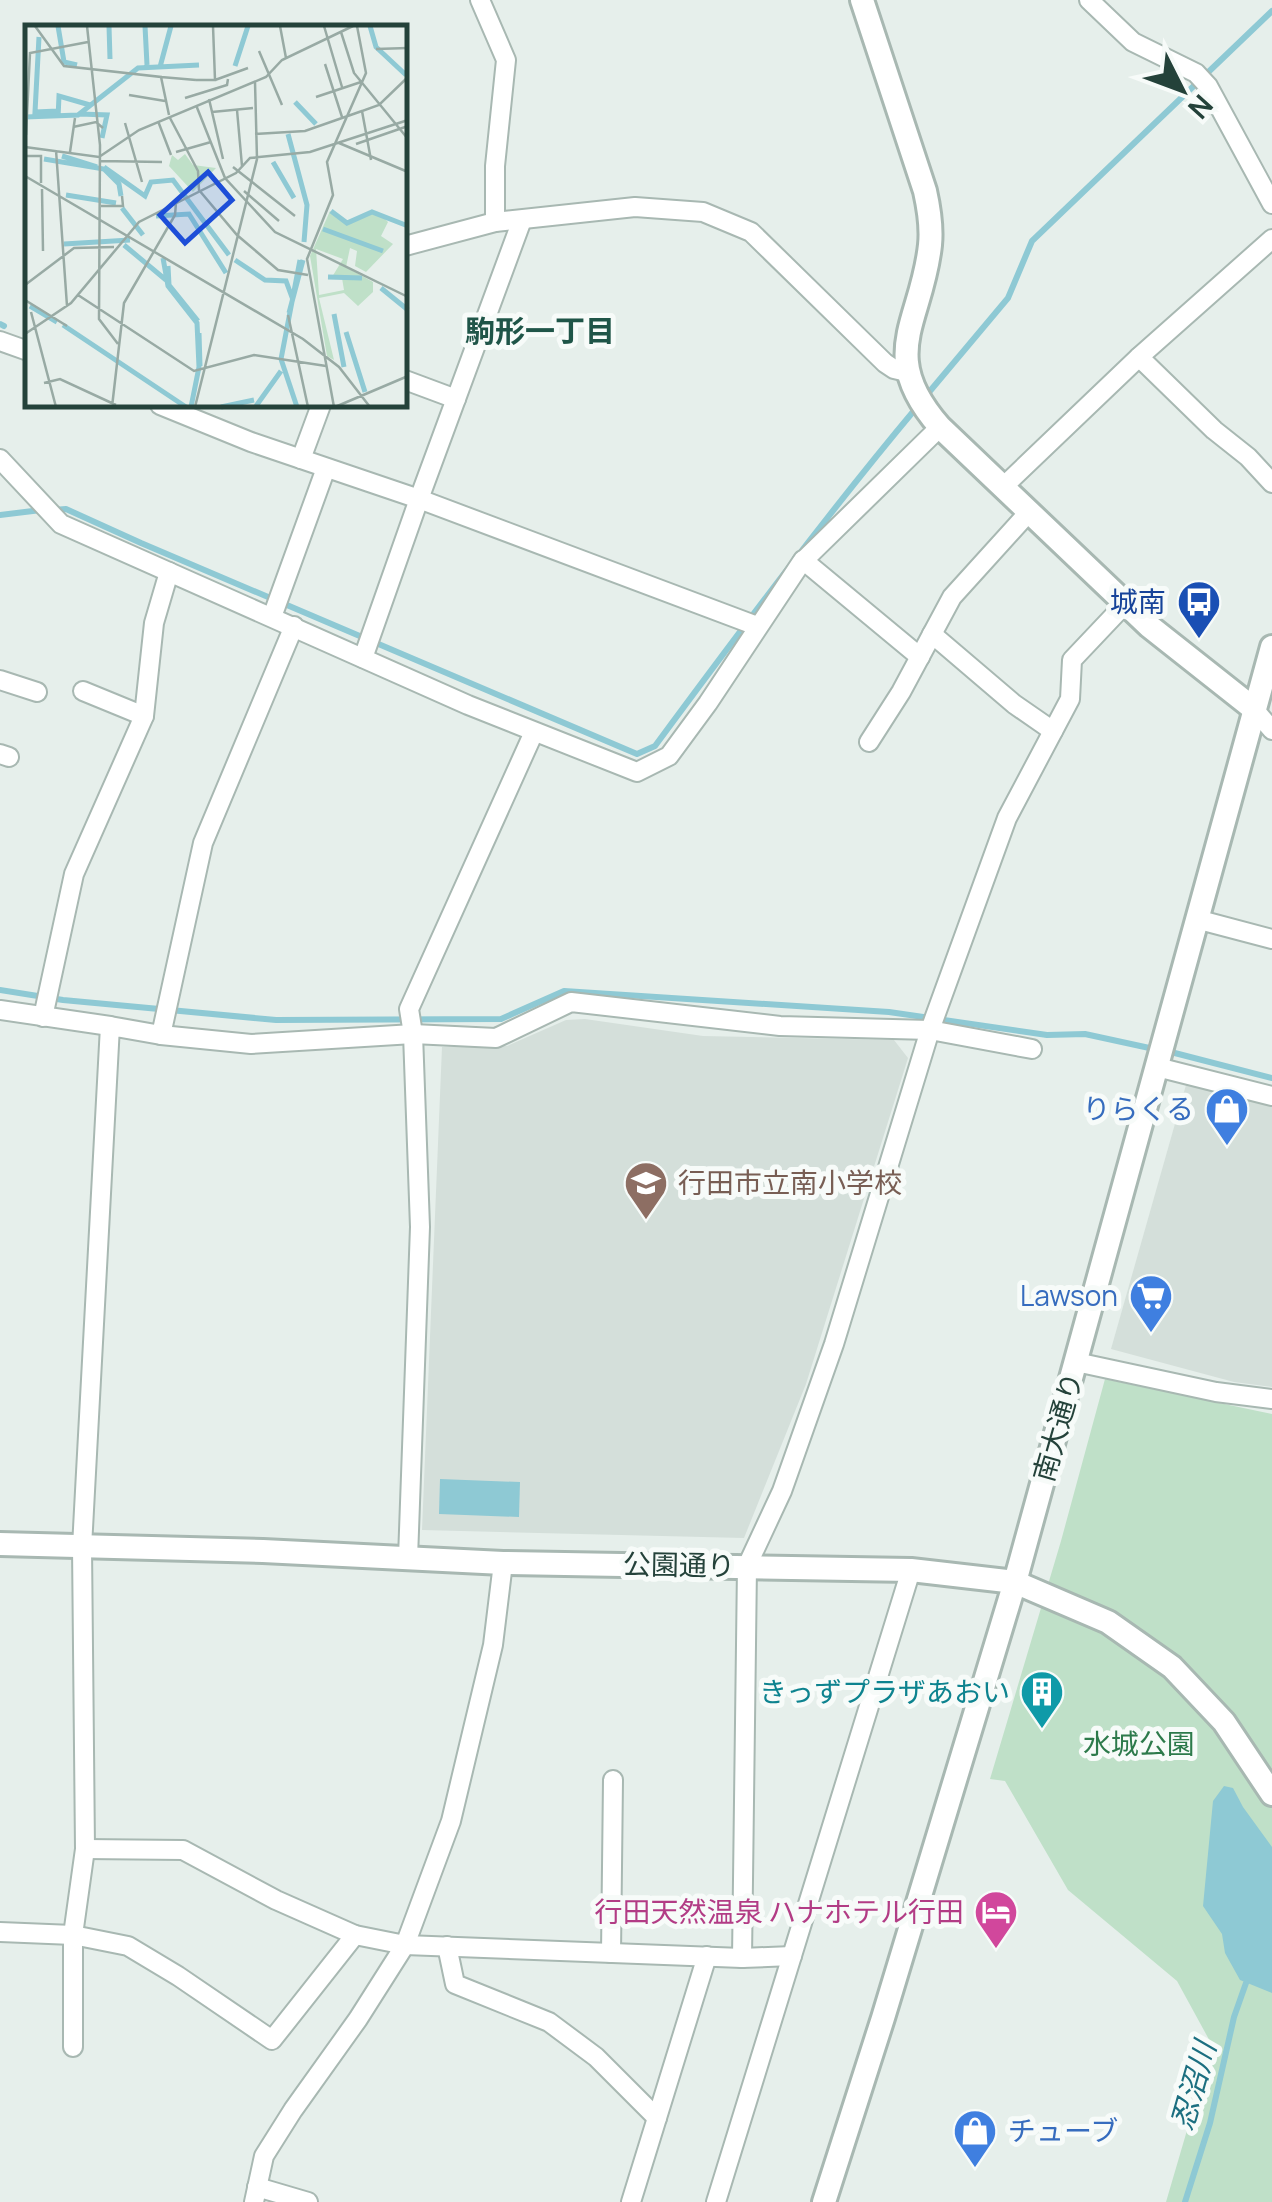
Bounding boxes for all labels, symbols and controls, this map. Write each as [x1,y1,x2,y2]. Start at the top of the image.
inset map [25,25,408,408]
north arrow [1132,40,1232,140]
text: N [1180,87,1222,128]
district label: 駒形一丁目 [465,310,615,351]
bus stop icon: 城南 [1176,579,1222,640]
place label: 城南 [1110,582,1166,620]
shop icon: りらくる [1204,1086,1250,1147]
place label: りらくる [1083,1089,1194,1127]
school or university icon: 行田市立南小学校 [623,1160,669,1221]
place label: 行田市立南小学校 [678,1163,902,1201]
supermarket icon: Lawson [1128,1273,1174,1334]
place label: Lawson [1020,1276,1118,1314]
street label: 南大通り [1023,1368,1091,1486]
street label: 公園通り [623,1544,735,1584]
building icon: きっずプラザあおい [1019,1669,1065,1730]
place label: きっずプラザあおい [759,1672,1010,1710]
park label: 水城公園 [1083,1724,1195,1762]
hotel icon: 行田天然温泉 ハナホテル行田 [973,1889,1019,1950]
place label: 行田天然温泉 ハナホテル行田 [594,1892,964,1930]
water label: 忍沼川 [1160,2034,1225,2134]
shop icon: チューブ [952,2108,998,2169]
place label: チューブ [1008,2111,1118,2149]

